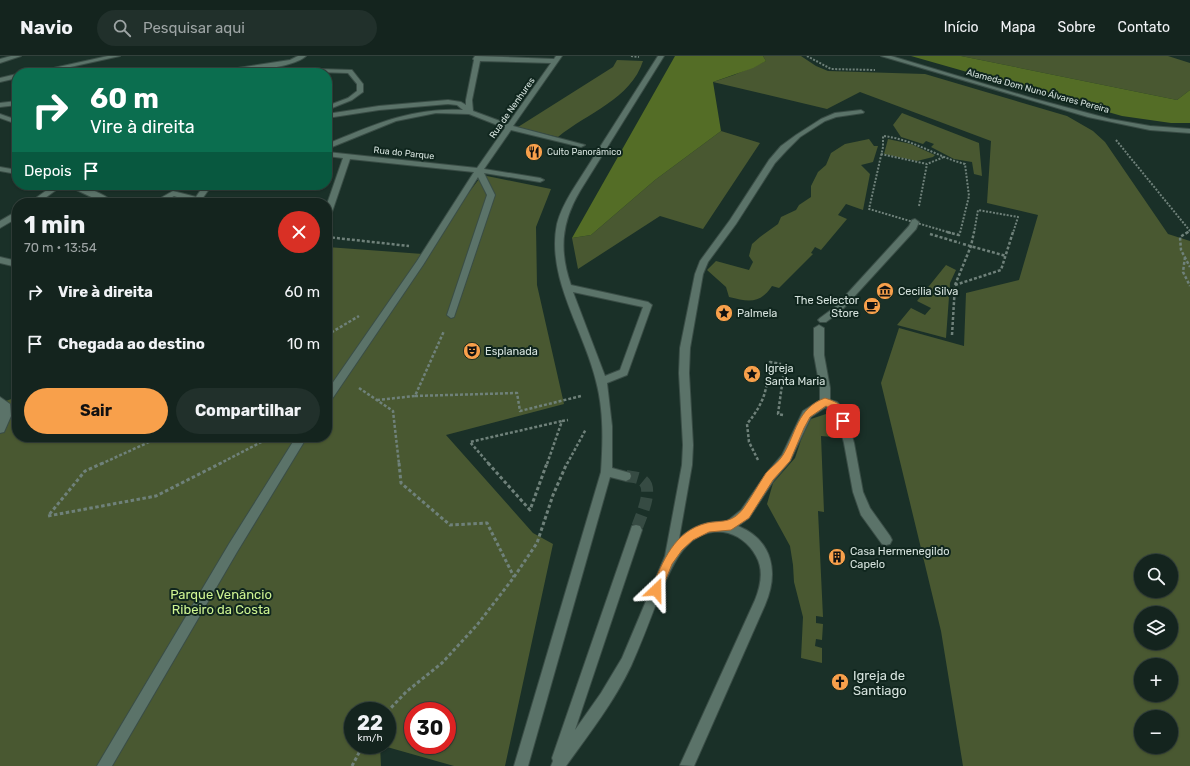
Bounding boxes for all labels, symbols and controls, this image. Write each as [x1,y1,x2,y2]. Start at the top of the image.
search box [97,10,377,46]
text: Navio [20,16,73,39]
icon: search [111,17,133,39]
text: Pesquisar aqui [143,19,245,37]
text: Início [944,19,979,36]
text: Mapa [1001,19,1036,36]
text: Sobre [1058,19,1096,36]
text: Contato [1118,19,1170,36]
street label: Alameda Dom Nuno Álvares Pereira [966,66,1111,115]
street label: Rua de Nenhures [487,75,537,140]
text: 60 m [90,82,159,115]
icon: right [24,84,76,136]
text: Vire à direita [90,116,195,138]
restaurant icon: Culto Panorâmico [524,142,544,162]
street label: Rua do Parque [373,145,435,161]
place label: Culto Panorâmico [547,147,621,157]
icon: arrive [80,160,102,182]
text: Depois [24,162,72,180]
text: 1 min [24,211,85,239]
button: close [278,211,320,253]
text: 70 m · 13:54 [24,240,97,255]
icon: right [24,281,46,303]
museum icon: Cecilia Silva [875,281,895,301]
text: Vire à direita [58,283,153,301]
text: 60 m [284,283,320,301]
place label: Cecilia Silva [898,285,958,298]
place label: The Selector Store [795,294,860,320]
cafe icon: The Selector Store [862,296,882,316]
place icon: Palmela [714,303,734,323]
place label: Palmela [737,307,777,320]
icon: arrive [24,333,46,355]
text: Chegada ao destino [58,335,205,353]
text: 10 m [287,335,320,353]
theatre icon: Esplanada [462,341,482,361]
place label: Esplanada [485,345,538,358]
place label: Igreja Santa Maria [765,362,825,388]
place icon: Igreja Santa Maria [742,364,762,384]
button: Sair [24,388,168,434]
button: Compartilhar [176,388,320,434]
pin [826,404,860,438]
icon: arrive [832,410,854,432]
place label: Casa Hermenegildo Capelo [850,545,950,571]
building icon: Casa Hermenegildo Capelo [827,547,847,567]
map controls [1134,554,1178,754]
button: search [1134,554,1178,598]
position arrow [635,569,677,611]
park label: Parque Venâncio Ribeiro da Costa [170,587,272,617]
button: layers [1134,606,1178,650]
button: + [1134,658,1178,702]
place label: Igreja de Santiago [853,668,907,699]
church icon: Igreja de Santiago [830,672,850,692]
speed limit sign: 30 [404,702,456,754]
button: − [1134,710,1178,754]
text: 22 [357,711,383,735]
text: km/h [358,732,382,744]

